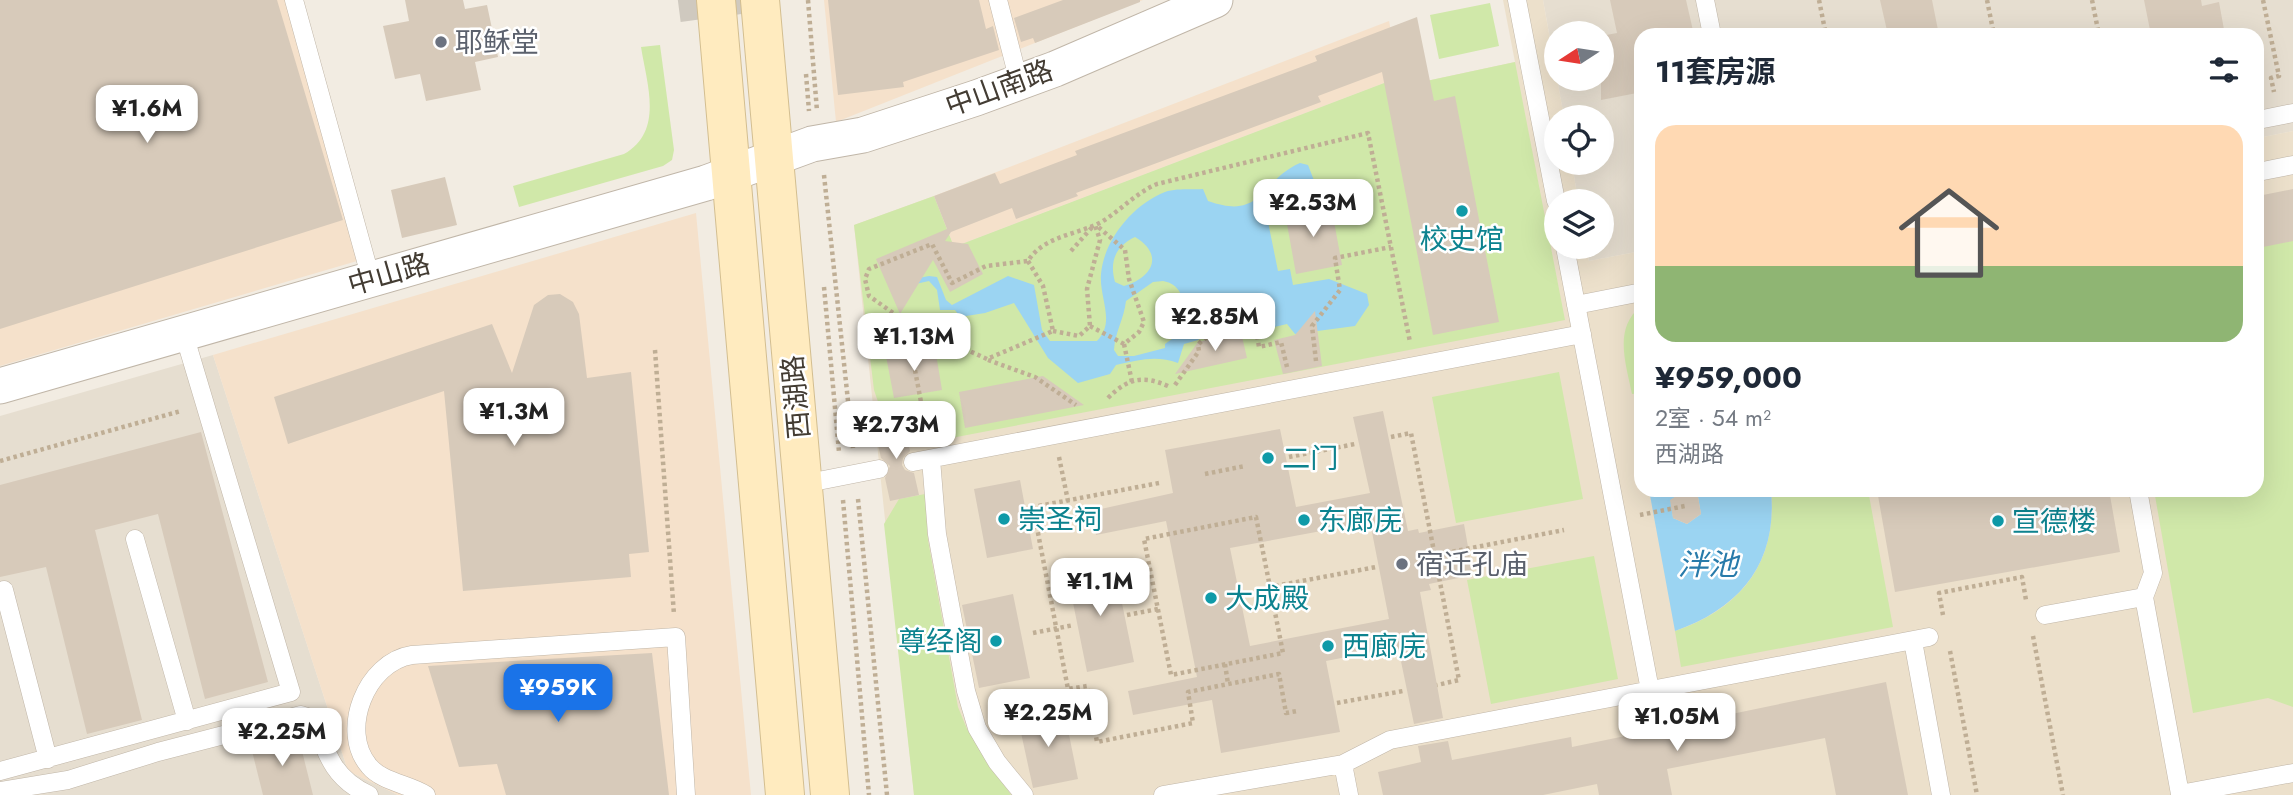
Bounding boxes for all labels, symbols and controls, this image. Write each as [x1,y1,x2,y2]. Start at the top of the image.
north arrow [1544,21,1614,91]
map controls [1544,21,1614,259]
place label: 耶稣堂 [455,22,539,63]
marker: 耶稣堂 [433,34,449,50]
street label: 中山南路 [939,50,1059,126]
text: 11套房源 [1655,50,1776,93]
icon: filters [2205,51,2243,89]
pin: ¥1.6M [98,86,196,145]
text: ¥1.6M [112,91,182,125]
button: locate [1544,105,1614,175]
icon: home [1886,170,2012,296]
pin: ¥2.53M [1256,180,1370,239]
text: ¥2.53M [1269,185,1357,219]
button: layers [1544,189,1614,259]
marker: 校史馆 [1454,203,1470,219]
place label: 校史馆 [1420,219,1504,260]
street label: 中山路 [343,243,435,305]
pin: ¥2.85M [1158,294,1272,353]
text: ¥2.85M [1171,299,1259,333]
pin: ¥1.13M [857,314,971,373]
text: ¥1.13M [874,319,954,353]
street label: 西湖路 [772,353,820,441]
text: ¥959,000 [1655,356,1802,399]
pin: ¥1.3M [465,388,563,448]
text: ¥1.3M [479,394,549,428]
text: 2室 · 54 m² [1655,401,1771,435]
pin: ¥2.73M [839,402,953,461]
text: ¥2.73M [853,407,939,441]
text: 西湖路 [1655,437,1724,471]
place label: 二门 [1282,438,1338,479]
marker: 二门 [1260,450,1276,466]
place label: 崇圣祠 [1018,499,1102,540]
place label: 东廊庑 [1318,500,1402,541]
place label: 宣德楼 [2012,501,2096,542]
marker: 崇圣祠 [996,511,1012,527]
marker: 东廊庑 [1296,512,1312,528]
marker: 宣德楼 [1990,513,2006,529]
water label: 泮池 [1678,543,1741,586]
place label: 宿迁孔庙 [1416,544,1528,585]
marker: 宿迁孔庙 [1394,556,1410,572]
pin: ¥1.1M [1051,558,1149,618]
text: ¥1.1M [1067,564,1133,598]
place label: 大成殿 [1225,578,1309,619]
marker: 大成殿 [1203,590,1219,606]
place label: 尊经阁 [898,621,982,662]
place label: 西廊庑 [1342,626,1426,667]
marker: 尊经阁 [988,633,1004,649]
marker: 西廊庑 [1320,638,1336,654]
pin: ¥959K [509,664,607,724]
text: ¥959K [519,670,597,704]
pin: ¥2.25M [991,690,1105,749]
pin: ¥1.05M [1620,694,1734,753]
text: ¥2.25M [1004,695,1092,729]
text: ¥1.05M [1634,699,1720,733]
pin: ¥2.25M [225,708,339,768]
text: ¥2.25M [238,714,326,748]

